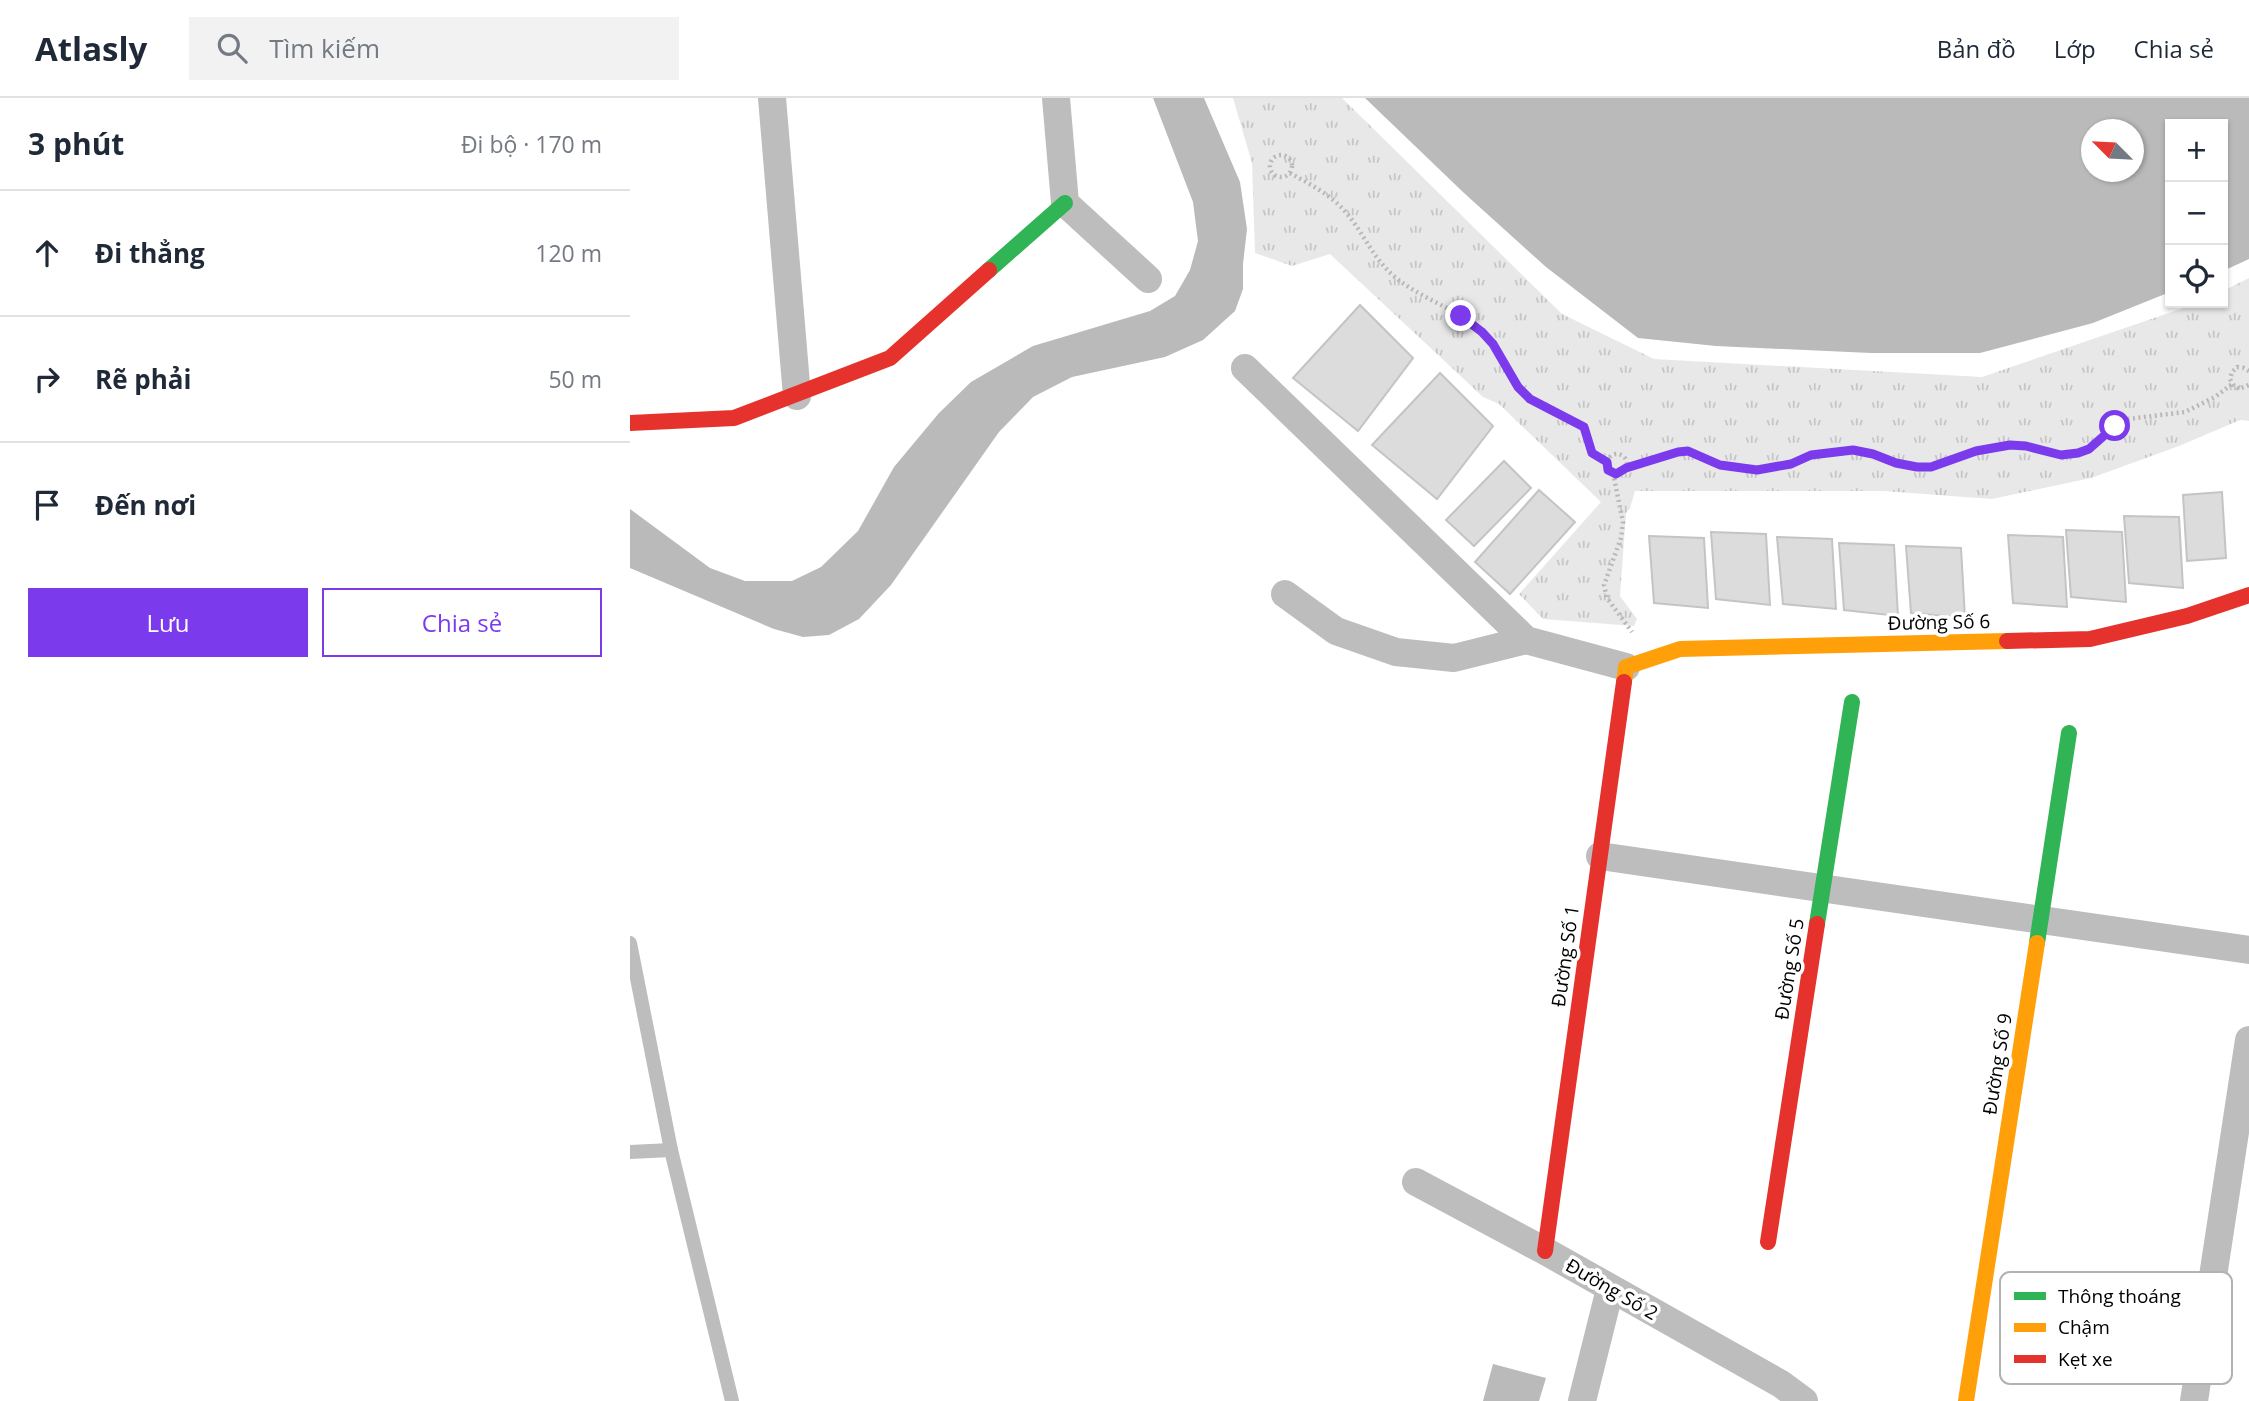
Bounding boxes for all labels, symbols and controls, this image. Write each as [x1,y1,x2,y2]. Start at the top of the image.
search box [189,17,679,80]
text: Atlasly [35,26,147,71]
icon: search [213,29,251,67]
text: Tìm kiếm [269,30,380,66]
text: Bản đồ [1937,32,2016,65]
text: Lớp [2054,32,2096,65]
text: Chia sẻ [2134,32,2214,65]
north arrow [2081,119,2144,182]
map controls [2165,119,2228,308]
button: + [2165,119,2228,182]
text: 3 phút [28,123,124,164]
text: Đi bộ · 170 m [461,128,602,160]
button: − [2165,182,2228,245]
icon: ahead [28,234,66,272]
text: Đi thẳng [95,235,205,271]
text: 120 m [535,237,602,269]
button: locate [2165,245,2228,308]
route end [1445,300,1476,331]
icon: right [28,360,66,398]
text: Rẽ phải [95,361,191,397]
text: 50 m [548,363,602,395]
route start [2099,410,2130,441]
icon: arrive [28,486,66,524]
text: Đến nơi [95,487,196,523]
button: Lưu [28,588,308,657]
button: Chia sẻ [322,588,602,657]
street label: Đường Số 6 [1888,608,1990,636]
street label: Đường Số 1 [1545,903,1585,1009]
street label: Đường Số 5 [1768,916,1810,1022]
street label: Đường Số 9 [1976,1011,2018,1117]
street label: Đường Số 2 [1561,1252,1663,1326]
legend [2000,1272,2232,1384]
text: Thông thoáng [2058,1283,2181,1309]
text: Chậm [2058,1314,2110,1340]
text: Kẹt xe [2058,1346,2113,1372]

